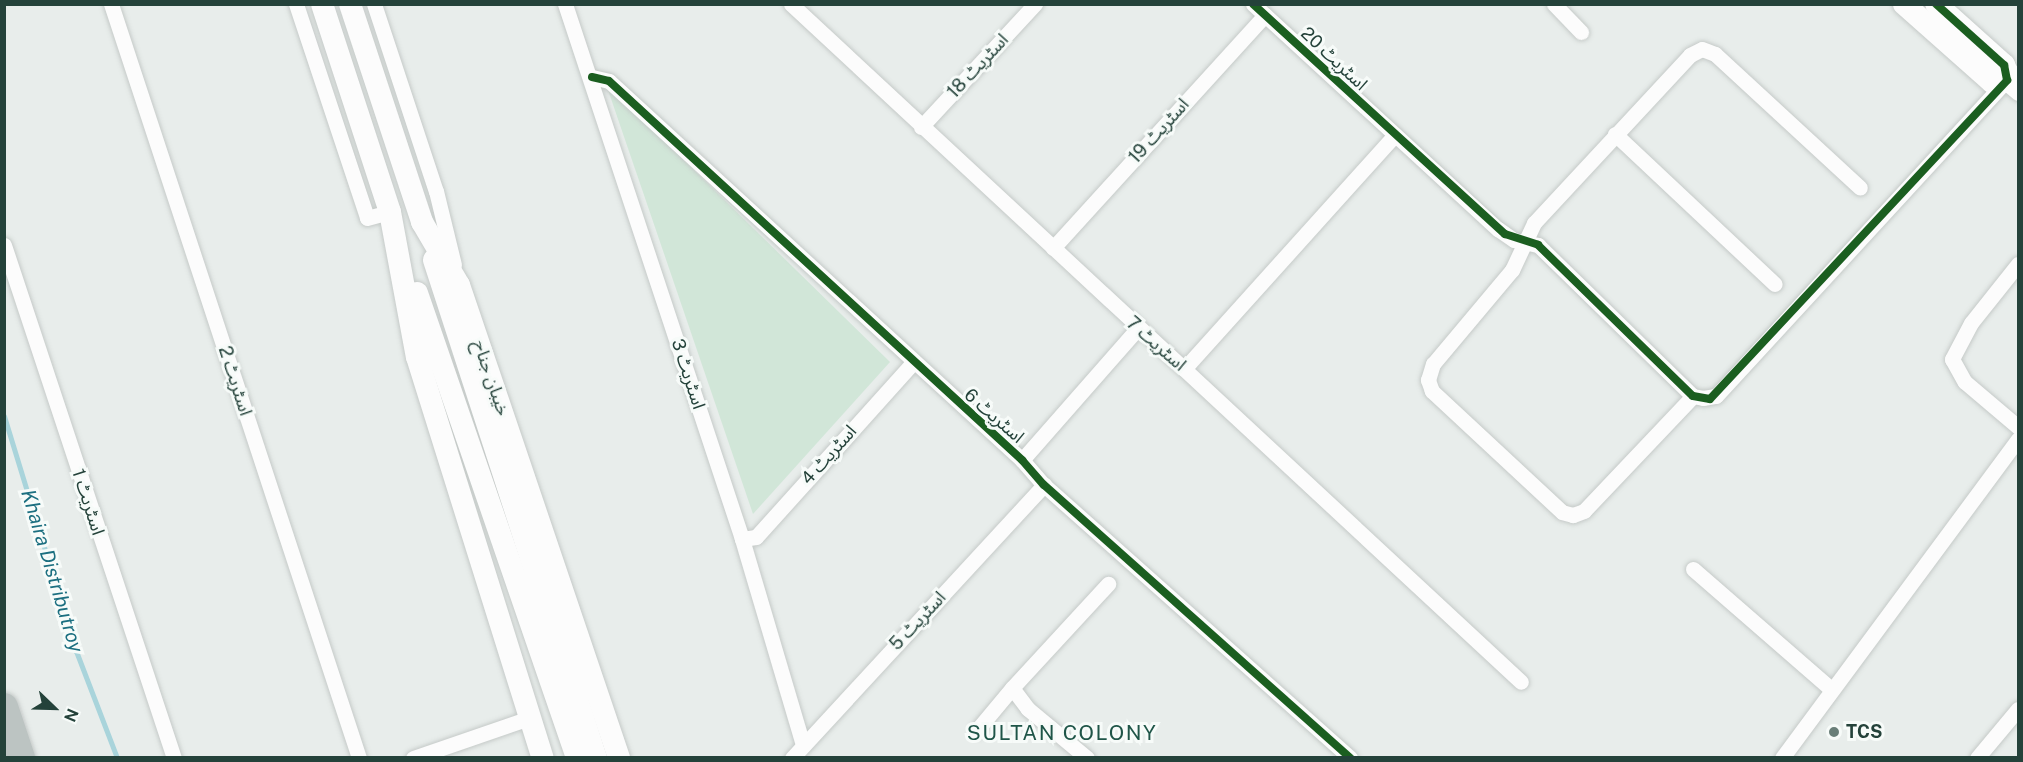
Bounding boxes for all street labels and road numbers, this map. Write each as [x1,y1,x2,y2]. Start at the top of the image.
street label: اسٹریٹ 20 [1296,23,1372,95]
street label: اسٹریٹ 18 [943,29,1013,103]
street label: اسٹریٹ 19 [1124,94,1194,168]
street label: اسٹریٹ 7 [1122,312,1190,376]
street label: اسٹریٹ 3 [667,336,709,412]
street label: خیبان جناح [468,337,514,419]
street label: اسٹریٹ 2 [214,343,256,419]
street label: اسٹریٹ 6 [960,384,1028,448]
street label: اسٹریٹ 4 [797,421,861,489]
street label: اسٹریٹ 1 [67,466,109,538]
street label: اسٹریٹ 5 [885,587,951,655]

